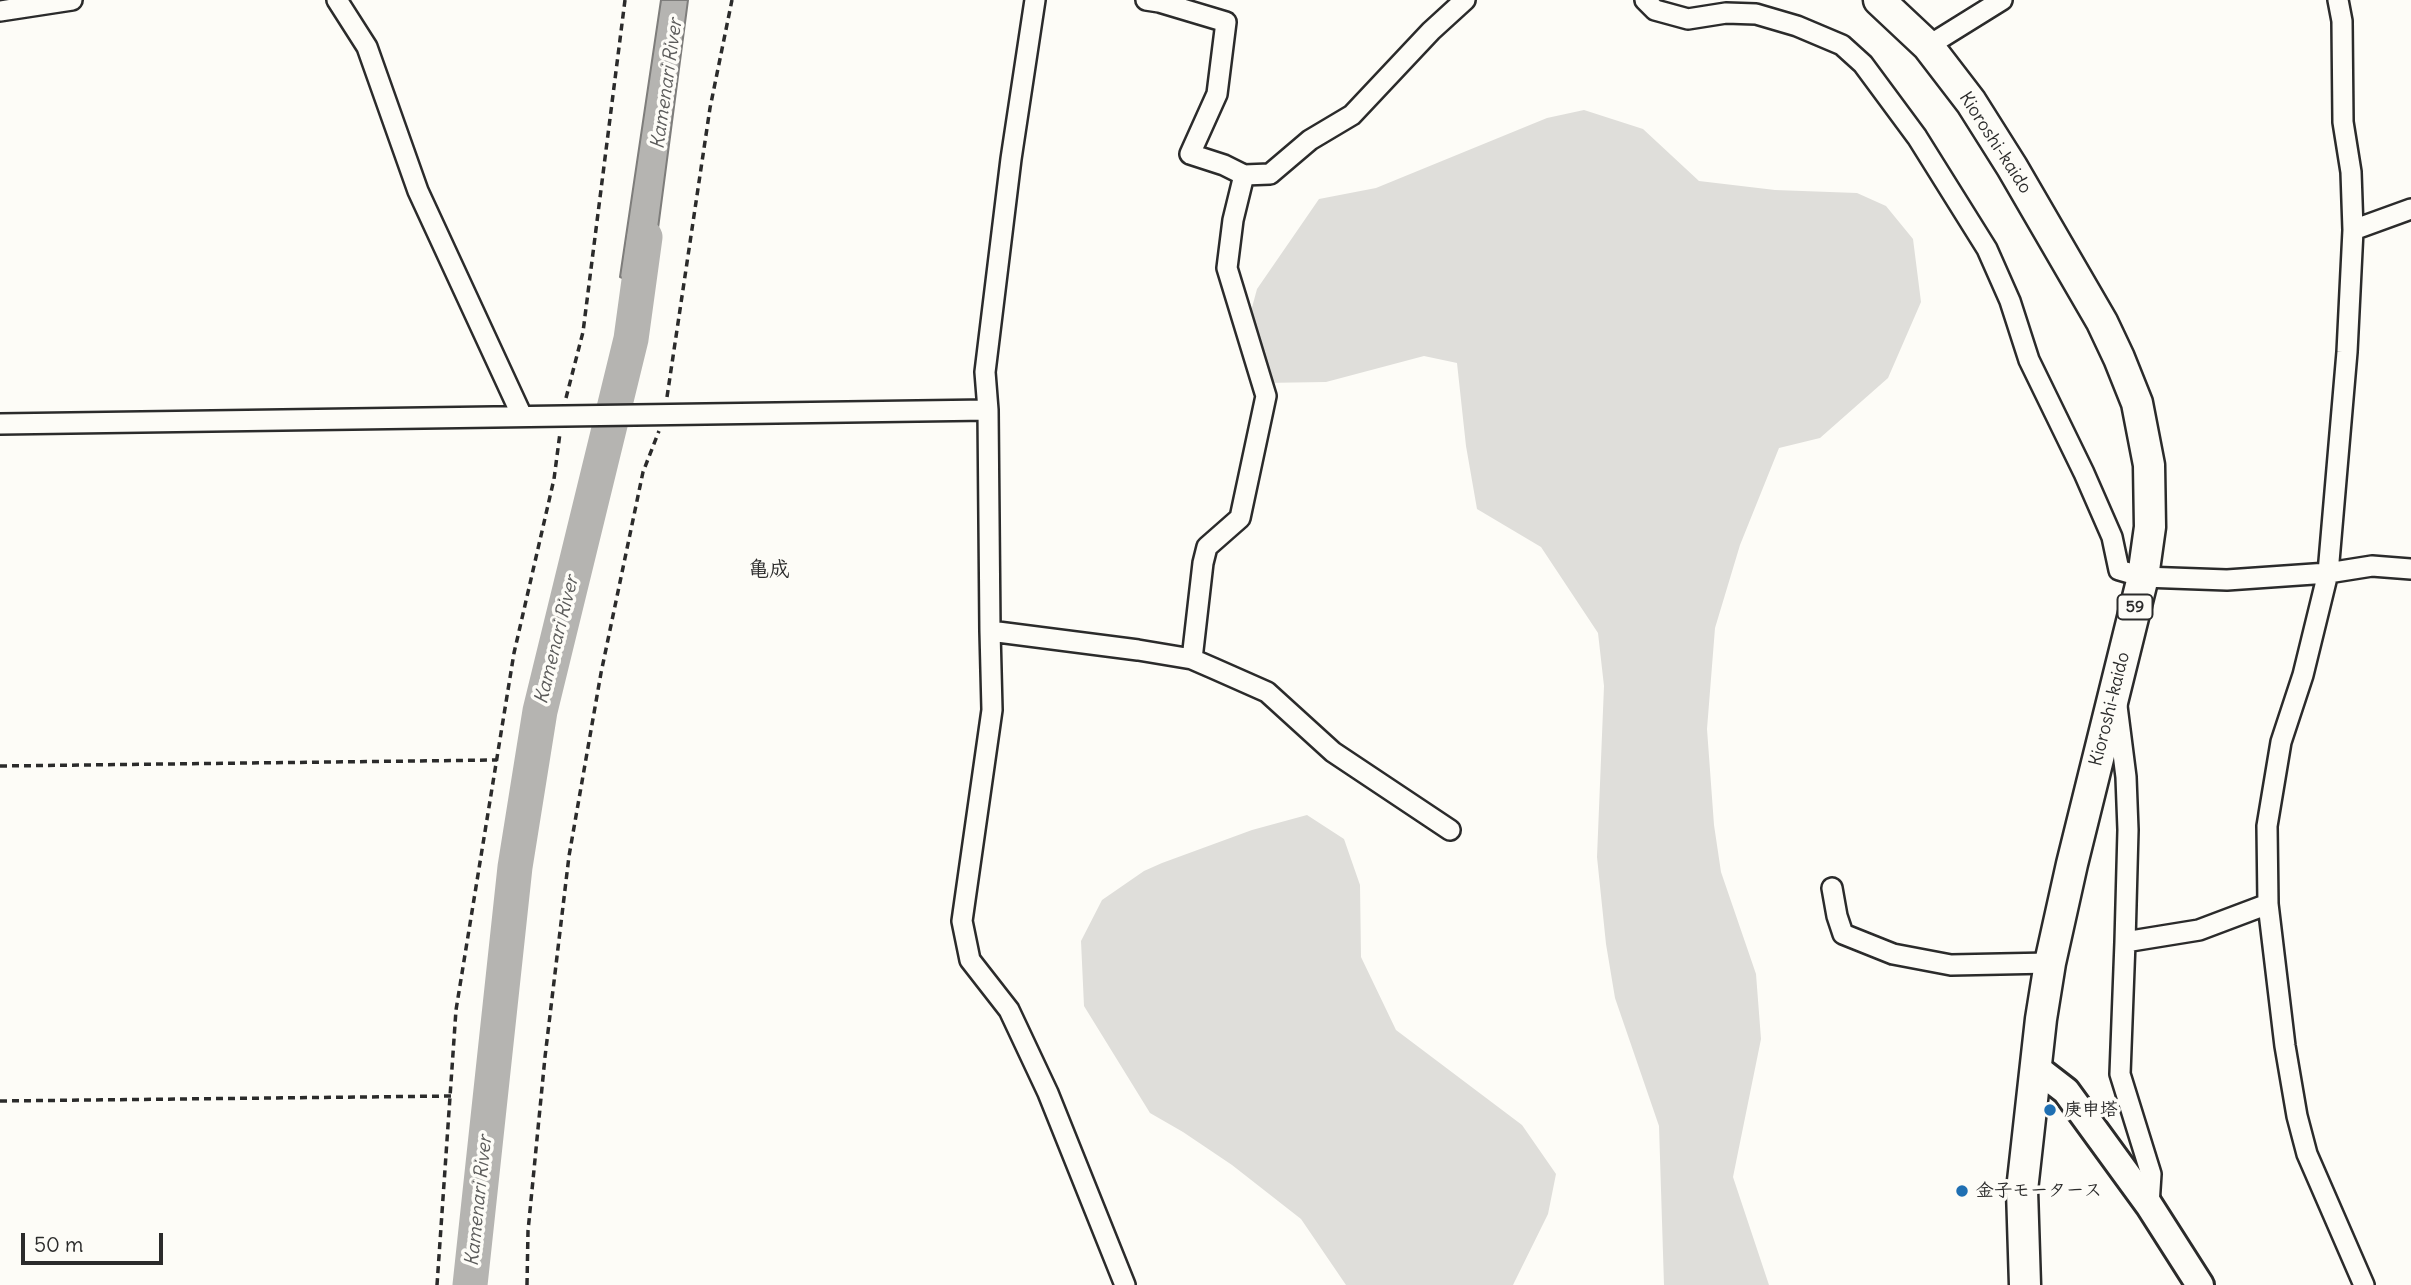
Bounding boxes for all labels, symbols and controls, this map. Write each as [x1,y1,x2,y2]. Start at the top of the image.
water label: Kamenari River [647,17,687,151]
street label: Kioroshi-kaido [1954,88,2036,198]
district label: 亀成 [748,557,790,583]
water label: Kamenari River [530,574,584,706]
road number: 59 [2118,594,2152,620]
street label: Kioroshi-kaido [2085,650,2135,768]
place label: 庚申塔 [2064,1099,2118,1121]
marker: 庚申塔 [2042,1102,2058,1118]
water label: Kamenari River [461,1135,497,1267]
place label: 金子モータース [1976,1180,2102,1202]
marker: 金子モータース [1954,1183,1970,1199]
scale bar [24,1218,166,1262]
text: 50 m [34,1231,83,1258]

